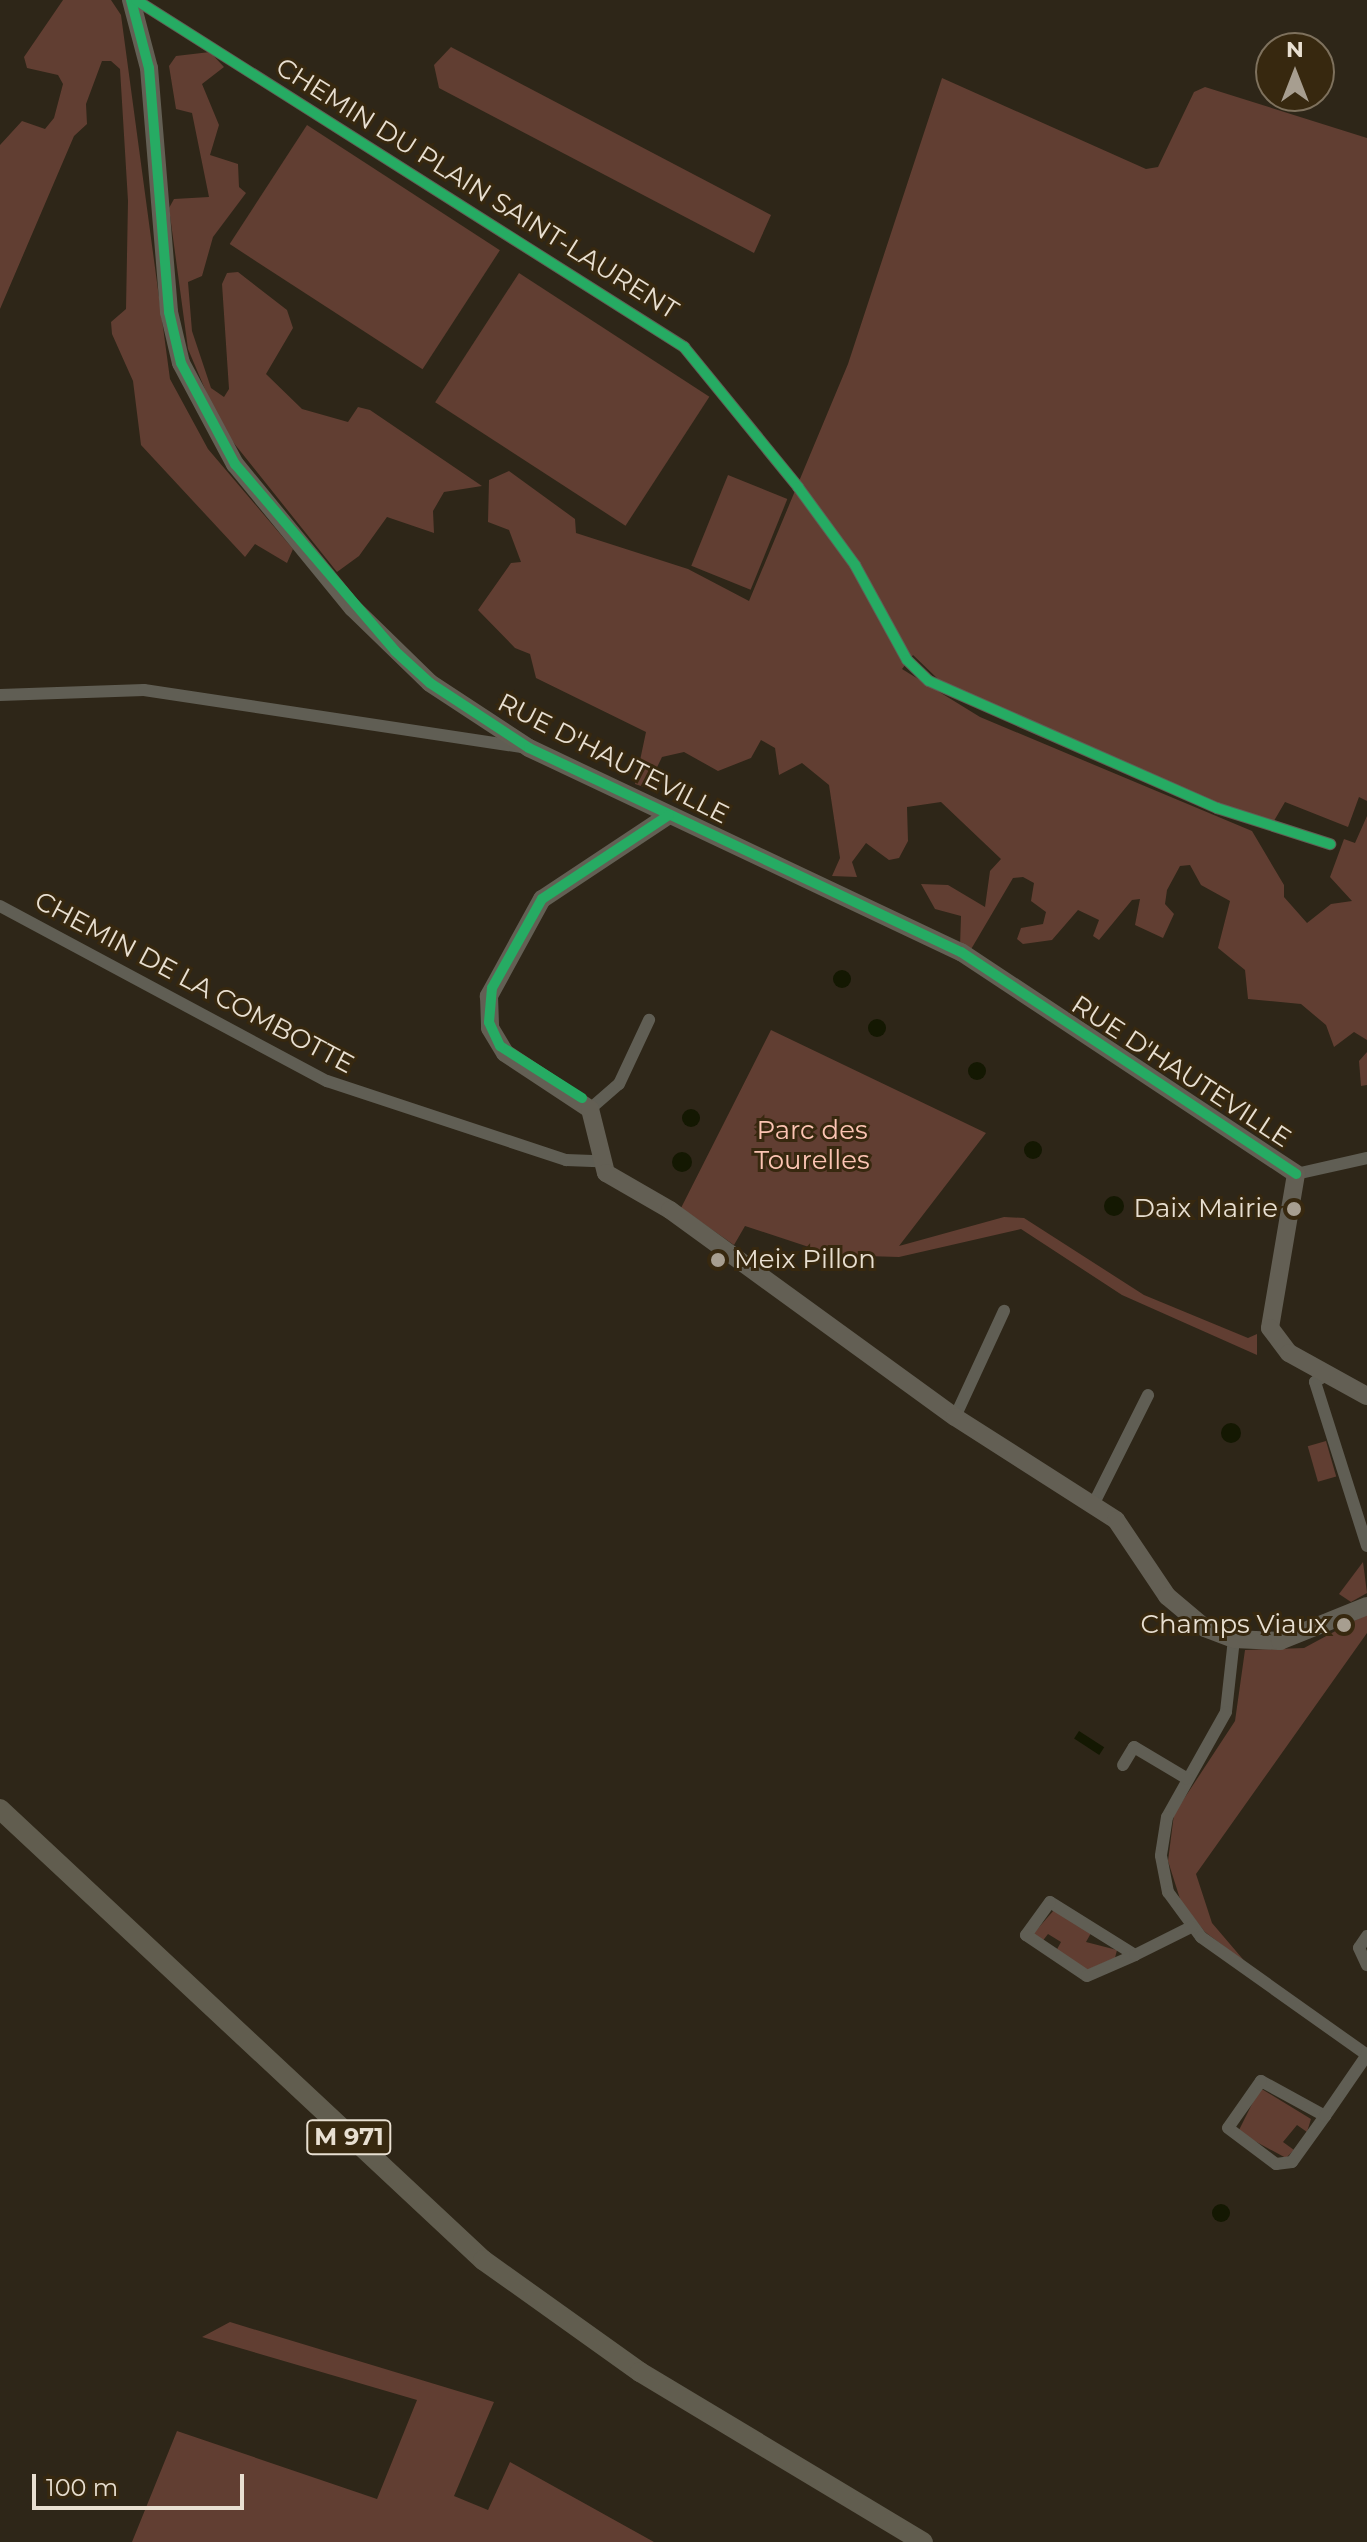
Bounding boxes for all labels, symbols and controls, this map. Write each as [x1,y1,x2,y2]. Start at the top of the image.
north arrow [1255,32,1335,112]
text: N [1286,36,1304,63]
street label: CHEMIN DU PLAIN SAINT-LAURENT [270,52,684,326]
street label: RUE D'HAUTEVILLE [492,687,734,831]
street label: CHEMIN DE LA COMBOTTE [29,885,359,1081]
street label: RUE D'HAUTEVILLE [1065,989,1297,1155]
park label: Parc des Tourelles [754,1115,870,1176]
place label: Daix Mairie [1133,1193,1278,1225]
marker: Daix Mairie [1285,1200,1303,1218]
place label: Meix Pillon [734,1244,876,1276]
marker: Meix Pillon [709,1251,727,1269]
place label: Champs Viaux [1141,1609,1328,1641]
marker: Champs Viaux [1335,1616,1353,1634]
road number: M 971 [305,2117,393,2157]
scale bar [36,2458,248,2508]
text: 100 m [46,2473,118,2502]

